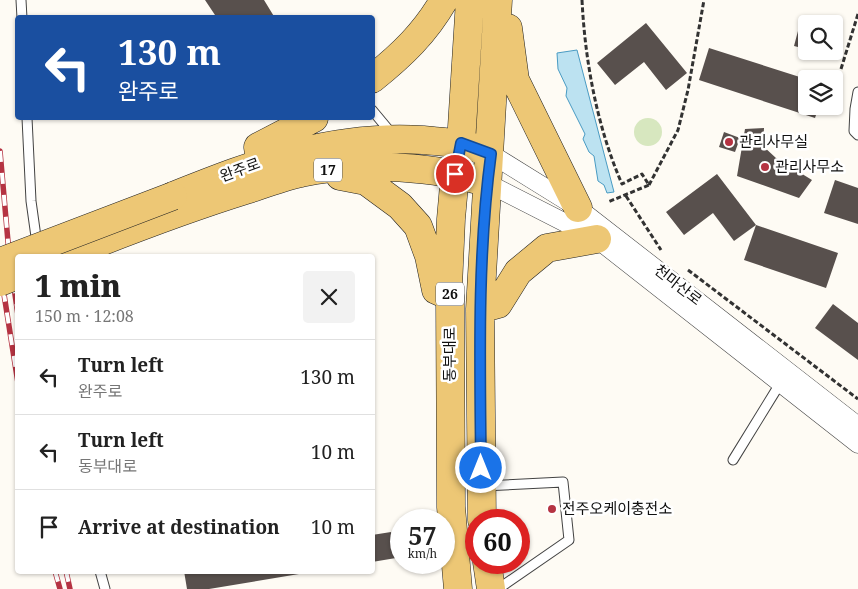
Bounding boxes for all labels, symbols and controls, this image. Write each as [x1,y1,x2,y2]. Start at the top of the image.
map controls [798,15,843,115]
button: search [798,15,843,60]
text: 130 m [118,28,221,75]
icon: left [35,35,100,100]
button: layers [798,70,843,115]
text: 완주로 [118,75,179,105]
place label: 관리사무실 [739,131,808,151]
marker: 관리사무실 [723,136,735,148]
street label: 완주로 [217,153,263,186]
pin [434,153,476,195]
place label: 관리사무소 [775,156,844,176]
road number: 17 [314,158,342,182]
icon: arrive [441,160,469,188]
marker: 관리사무소 [759,161,771,173]
street label: 천마산로 [651,259,707,309]
text: 1 min [35,265,121,306]
button: close [303,271,355,323]
road number: 26 [436,282,464,306]
text: 150 m · 12:08 [35,305,134,327]
street label: 동부대로 [439,326,459,382]
text: Turn left [78,352,164,378]
icon: left [35,363,63,391]
text: 130 m [300,364,355,390]
text: 완주로 [78,380,122,402]
text: Turn left [78,427,164,453]
icon: left [35,438,63,466]
text: 10 m [311,439,355,465]
position arrow [454,441,506,493]
text: 동부대로 [78,455,137,477]
place label: 전주오케이충전소 [562,498,673,518]
marker: 전주오케이충전소 [546,503,558,515]
speed limit sign: 60 [465,509,530,574]
icon: arrive [35,513,63,541]
text: Arrive at destination [78,514,280,540]
text: 10 m [311,514,355,540]
text: 57 [408,518,437,552]
text: km/h [408,545,437,562]

